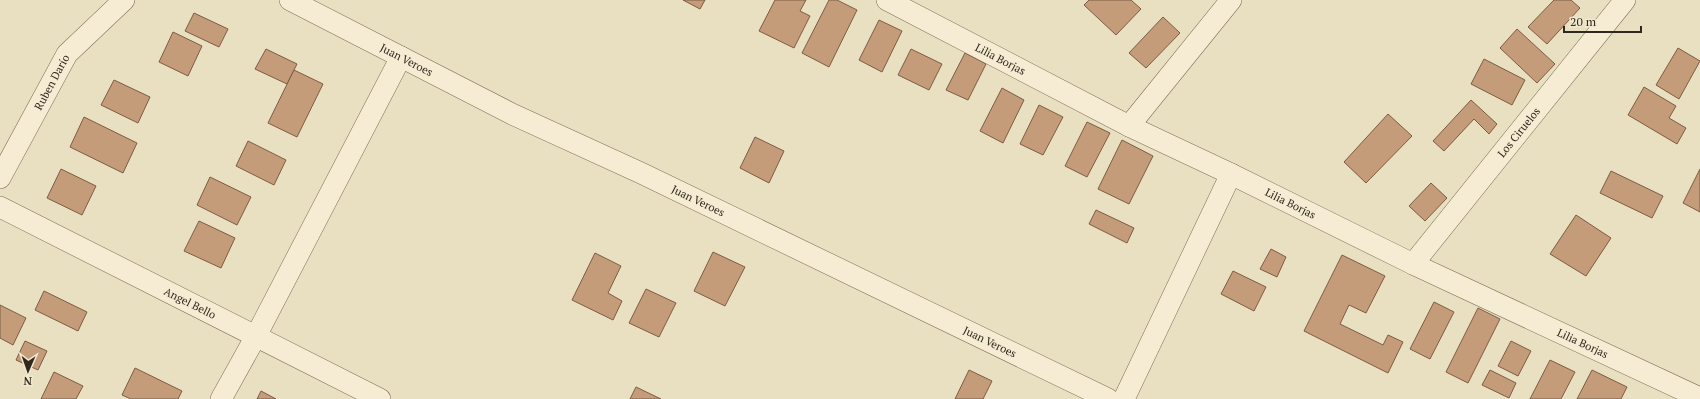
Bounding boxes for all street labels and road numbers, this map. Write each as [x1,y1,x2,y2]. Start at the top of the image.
street label: Lilia Borjas [973,40,1028,78]
street label: Juan Veroes [378,41,435,79]
street label: Ruben Darío [31,52,73,112]
street label: Los Ciruelos [1494,104,1543,160]
street label: Juan Veroes [669,182,727,220]
street label: Lilia Borjas [1263,185,1318,222]
street label: Angel Bello [162,284,218,322]
street label: Juan Veroes [961,323,1019,361]
street label: Lilia Borjas [1555,325,1611,361]

